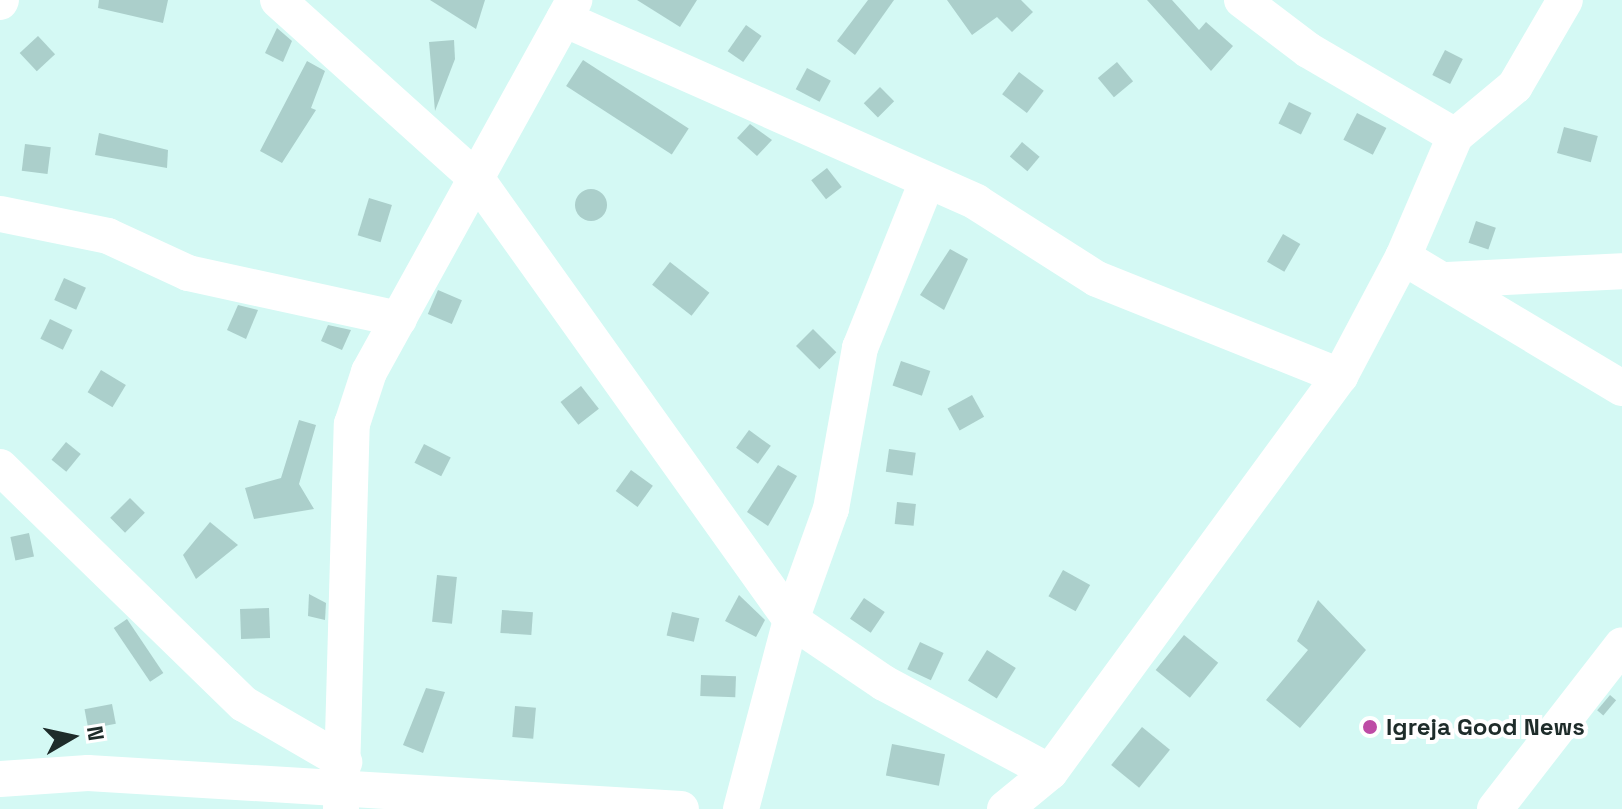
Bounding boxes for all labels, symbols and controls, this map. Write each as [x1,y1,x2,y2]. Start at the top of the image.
north arrow [32,697,112,777]
place label: Igreja Good News [1386,713,1585,741]
marker: Igreja Good News [1361,718,1379,736]
text: N [81,724,111,743]

